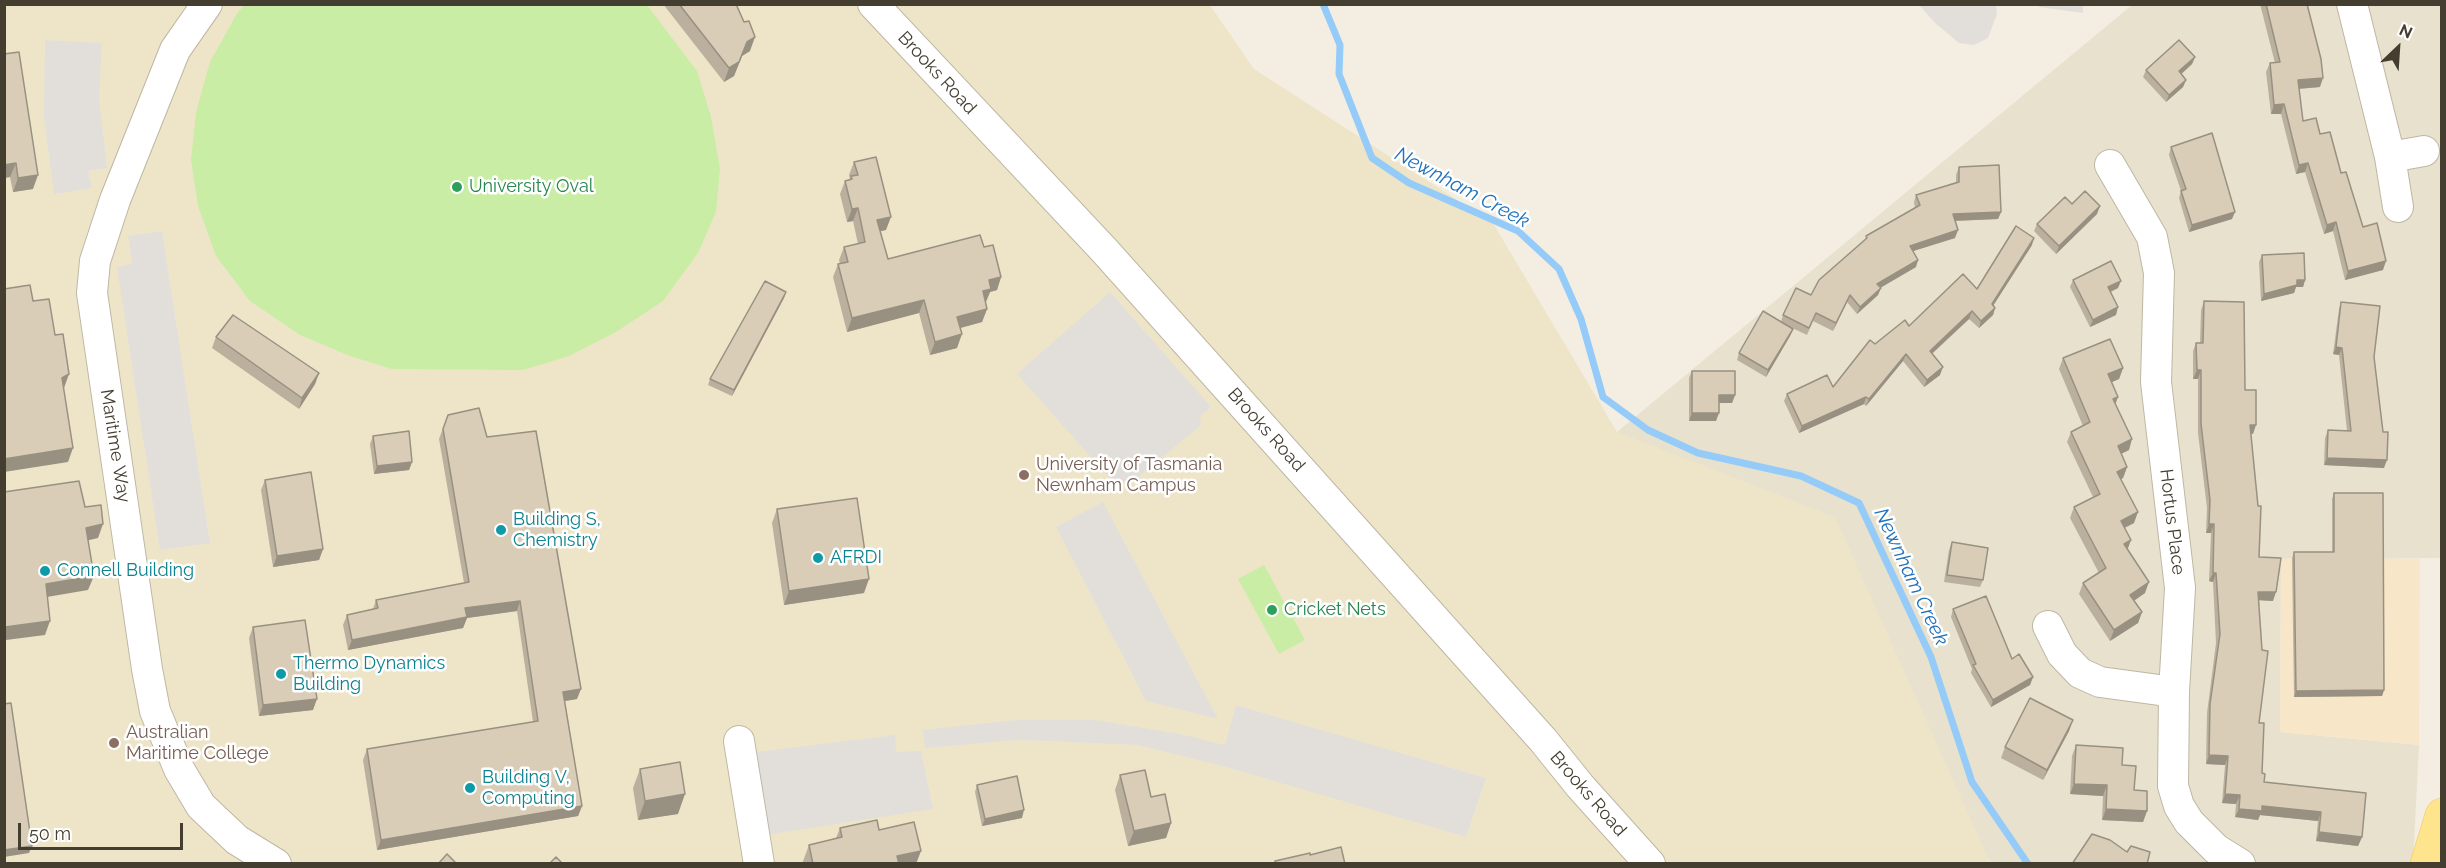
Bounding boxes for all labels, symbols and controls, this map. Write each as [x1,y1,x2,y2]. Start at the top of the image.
north arrow [2368,18,2428,78]
text: N [2396,20,2415,42]
street label: Brooks Road [893,27,981,119]
water label: Newnham Creek [1391,142,1533,234]
place label: University Oval [469,176,594,198]
marker: University Oval [450,180,464,194]
street label: Brooks Road [1223,384,1309,476]
street label: Maritime Way [95,388,135,504]
place label: University of Tasmania Newnham Campus [1036,454,1222,496]
marker: University of Tasmania Newnham Campus [1017,468,1031,482]
street label: Hortus Place [2155,468,2189,576]
water label: Newnham Creek [1869,504,1953,650]
place label: Building S, Chemistry [513,509,601,552]
marker: Building S, Chemistry [494,523,508,537]
place label: AFRDI [830,547,882,569]
marker: AFRDI [811,551,825,565]
place label: Connell Building [57,560,194,582]
marker: Connell Building [38,564,52,578]
place label: Cricket Nets [1284,599,1386,621]
marker: Cricket Nets [1265,603,1279,617]
place label: Thermo Dynamics Building [293,653,445,696]
marker: Thermo Dynamics Building [274,667,288,681]
place label: Australian Maritime College [126,722,269,764]
marker: Australian Maritime College [107,736,121,750]
street label: Brooks Road [1545,747,1631,841]
place label: Building V, Computing [482,767,575,810]
marker: Building V, Computing [463,781,477,795]
scale bar [21,811,186,849]
text: 50 m [29,823,71,844]

